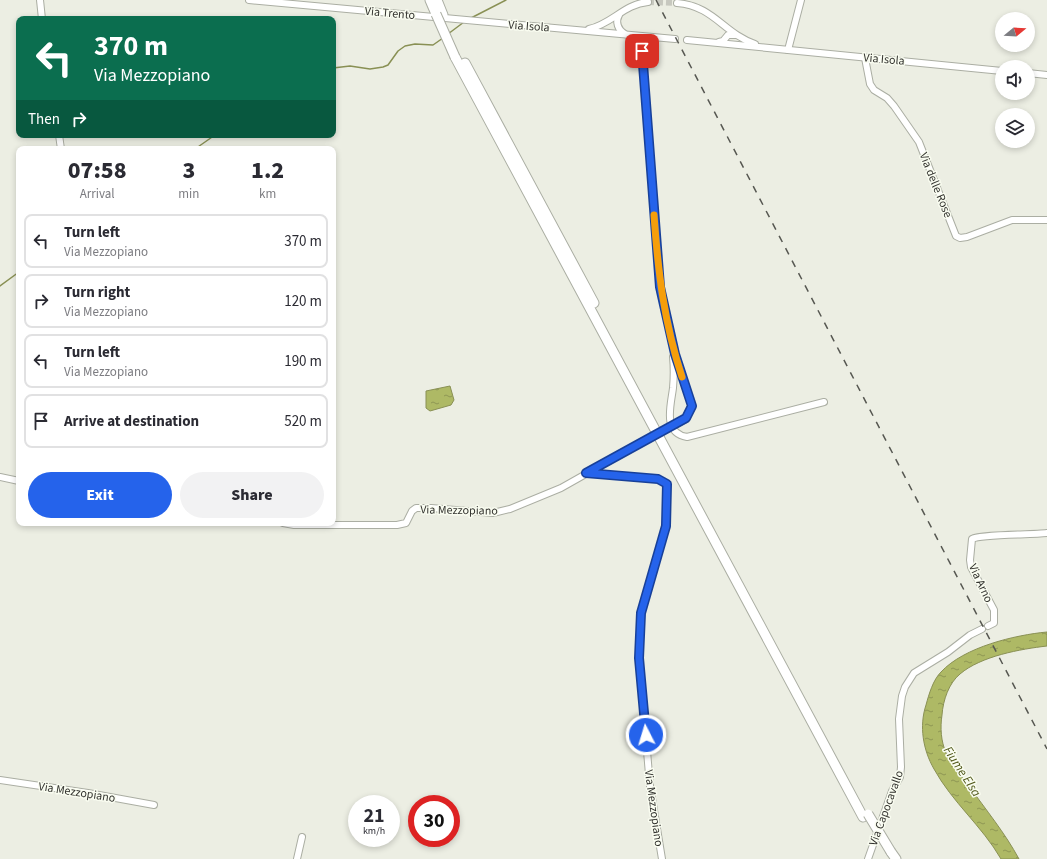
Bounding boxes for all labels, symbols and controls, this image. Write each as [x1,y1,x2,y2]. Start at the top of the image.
street label: Via Trento [364,3,416,24]
north arrow [995,12,1035,52]
map controls [995,12,1035,148]
street label: Via Isola [508,17,550,36]
text: 370 m [94,26,168,66]
icon: left [28,32,80,84]
pin [625,34,659,68]
icon: arrive [631,40,653,62]
street label: Via Isola [863,49,905,70]
button: sound [995,60,1035,100]
text: Via Mezzopiano [94,63,210,88]
icon: right [68,108,90,130]
button: layers [995,108,1035,148]
text: Then [28,109,60,130]
street label: Via delle Rose [915,150,956,220]
text: 07:58 [68,153,126,188]
text: 3 [182,153,195,188]
text: 1.2 [251,153,284,188]
text: Arrival [80,185,115,203]
text: min [178,185,199,203]
text: km [259,185,276,203]
text: Turn left [64,222,120,243]
icon: left [30,230,52,252]
text: 370 m [284,231,322,252]
text: Via Mezzopiano [64,243,148,261]
text: Turn right [64,282,130,303]
icon: right [30,290,52,312]
text: 120 m [284,291,322,312]
text: Via Mezzopiano [64,303,148,321]
text: Turn left [64,342,120,363]
icon: left [30,350,52,372]
text: 190 m [284,351,322,372]
text: Via Mezzopiano [64,363,148,381]
icon: arrive [30,410,52,432]
text: Arrive at destination [64,411,199,432]
text: 520 m [284,411,322,432]
button: Exit [28,472,172,518]
button: Share [180,472,324,518]
street label: Via Mezzopiano [420,501,498,520]
street label: Via Arno [964,561,997,606]
position arrow [625,714,667,756]
water label: Fiume Elsa [939,743,985,800]
street label: Via Mezzopiano [640,768,667,848]
street label: Via Capocavallo [865,768,908,848]
street label: Via Mezzopiano [37,778,117,807]
speed limit sign: 30 [408,795,460,847]
text: 21 [363,802,385,830]
text: km/h [363,824,385,838]

